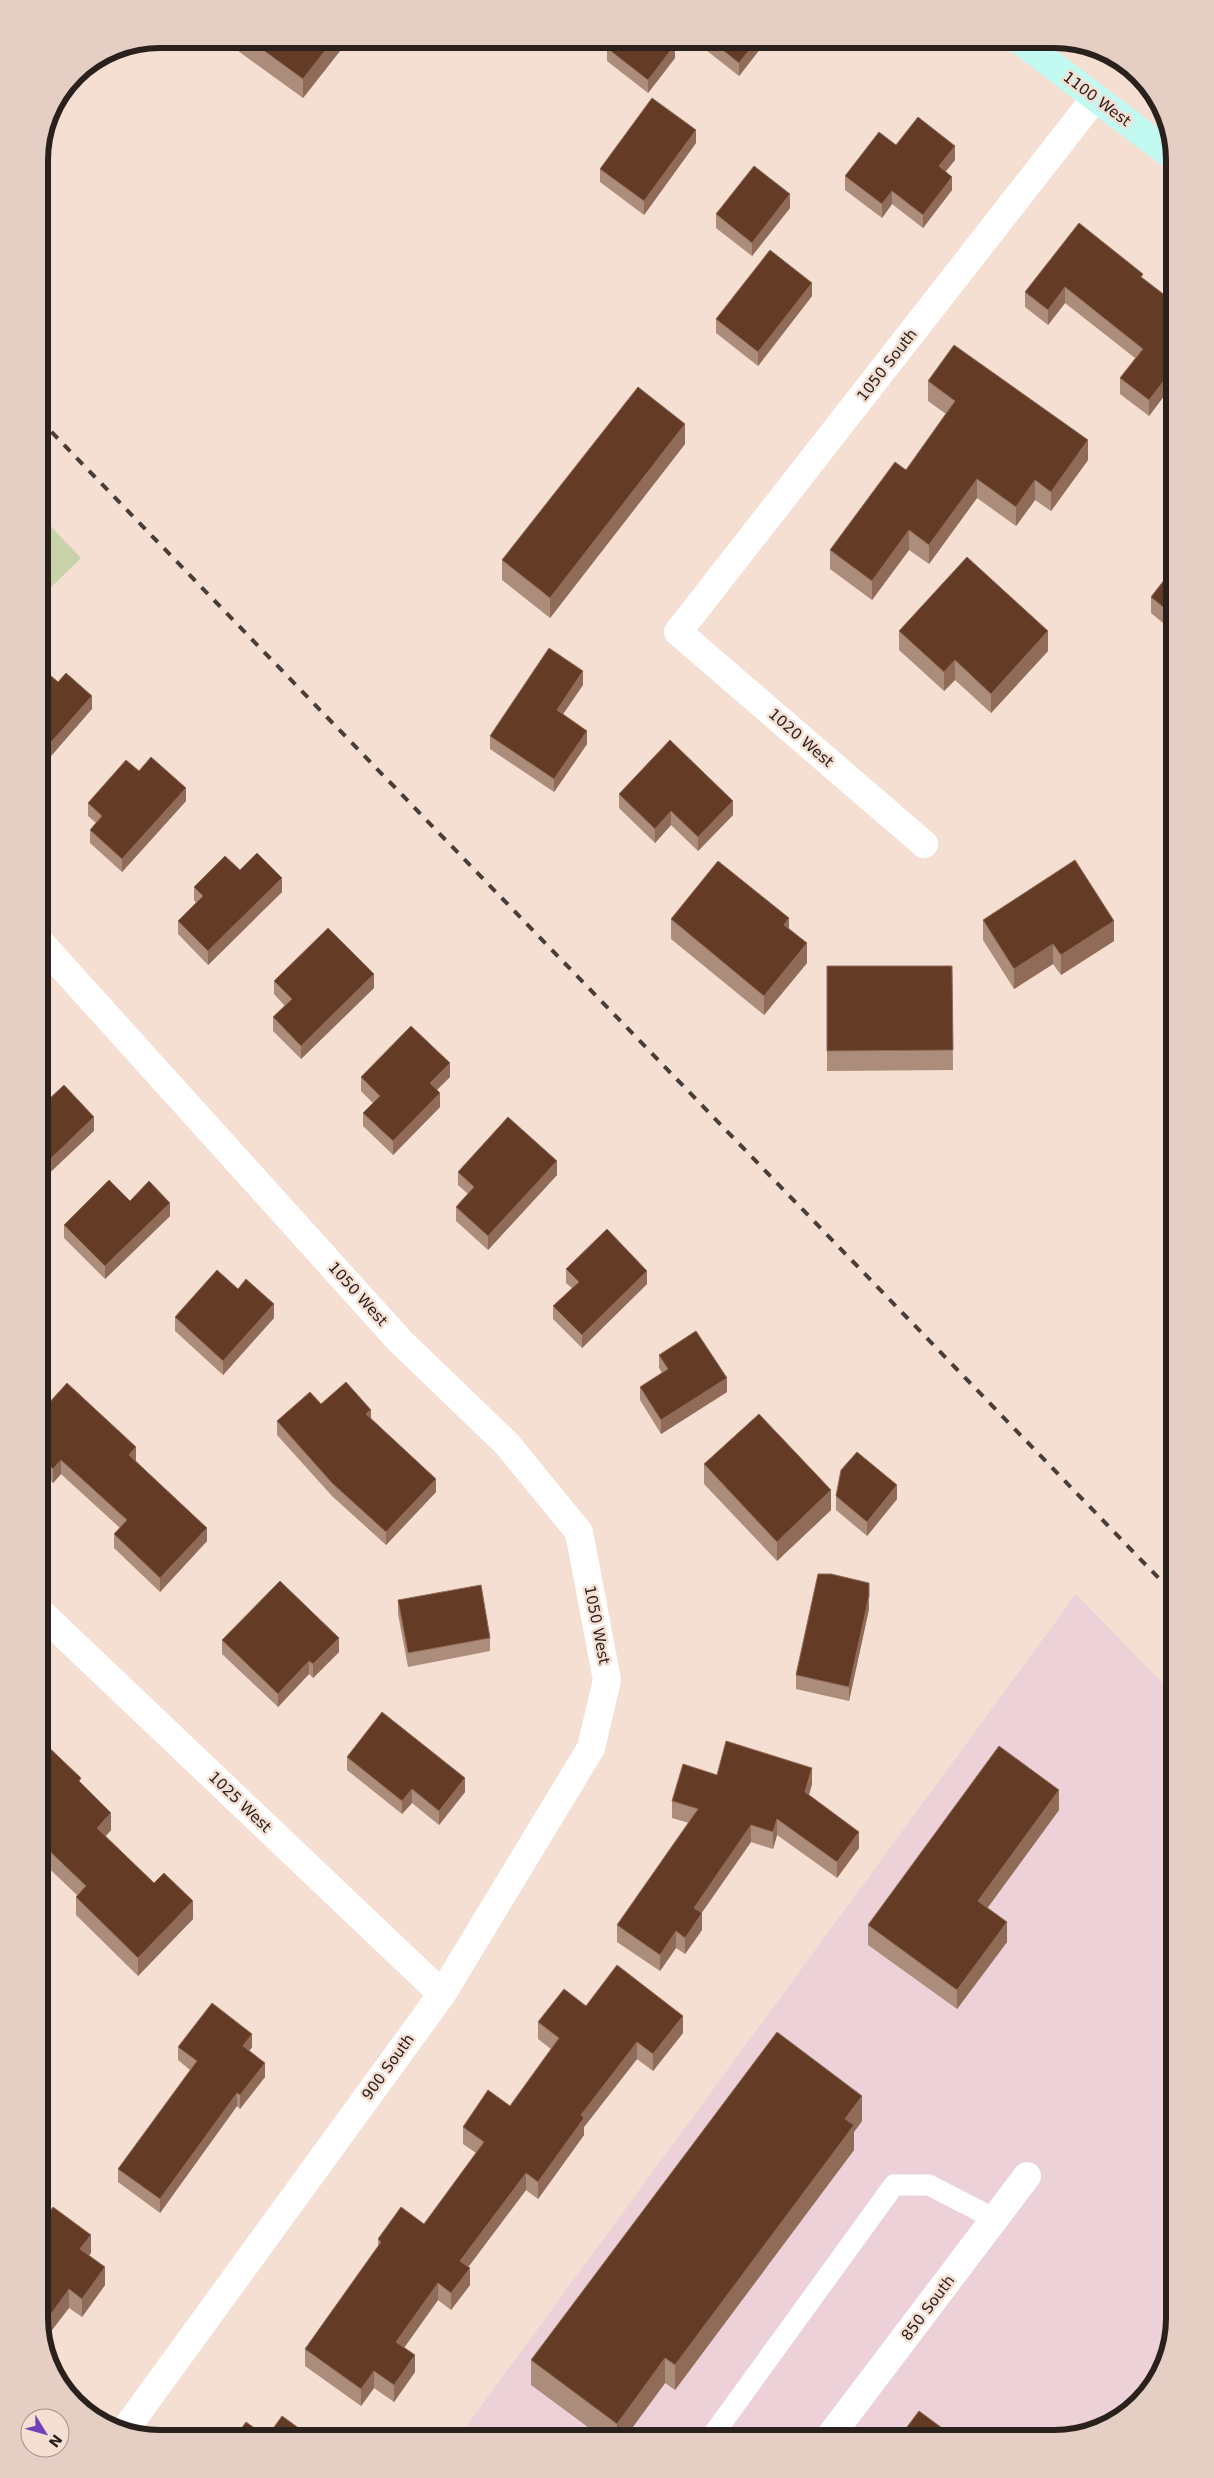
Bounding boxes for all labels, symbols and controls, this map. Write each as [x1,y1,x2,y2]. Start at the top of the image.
street label: 1100 West [1060,68,1134,130]
street label: 1050 South [853,325,921,405]
street label: 1020 West [765,705,837,771]
street label: 1050 West [325,1258,391,1330]
street label: 1050 West [581,1584,613,1666]
street label: 1025 West [205,1768,275,1836]
street label: 900 South [358,2031,418,2103]
street label: 850 South [898,2272,958,2344]
north arrow [20,2408,70,2458]
text: N [45,2431,65,2450]

